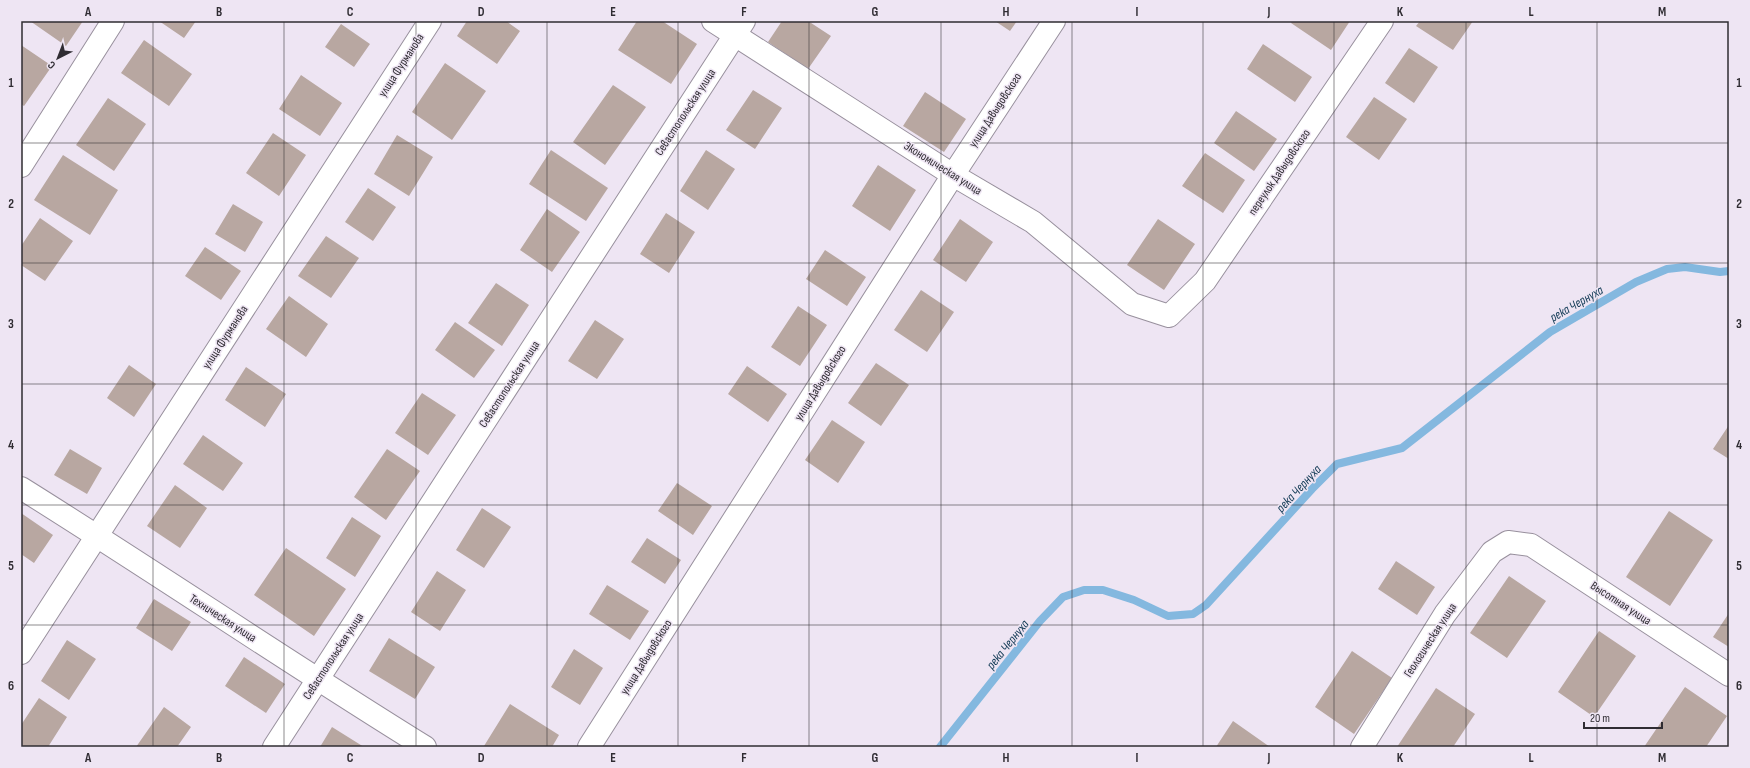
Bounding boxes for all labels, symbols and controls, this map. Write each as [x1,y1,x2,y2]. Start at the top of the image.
text: A [84,4,92,20]
text: B [216,4,222,20]
text: C [347,4,354,20]
text: D [478,4,485,20]
text: E [610,4,616,20]
text: F [741,4,747,20]
text: G [872,4,879,20]
text: H [1003,4,1010,20]
text: I [1136,4,1139,20]
text: J [1267,4,1271,20]
text: K [1397,4,1404,20]
text: L [1528,4,1534,20]
text: M [1658,4,1666,20]
street label: улица Фурманова [375,30,428,100]
north arrow [38,38,78,78]
text: С [45,58,58,72]
street label: Севастопольская улица [652,66,719,158]
street label: улица Давыдовского [966,70,1025,150]
text: 1 [8,75,14,91]
text: 1 [1736,75,1742,91]
street label: переулок Давыдовского [1245,126,1314,218]
street label: Экономическая улица [901,138,985,199]
text: 2 [8,196,14,212]
text: 2 [1736,196,1742,212]
water label: река Чернуха [1546,282,1607,326]
street label: улица Фурманова [199,302,252,372]
text: 3 [8,316,14,332]
text: 3 [1736,316,1742,332]
street label: Севастопольская улица [476,338,543,430]
street label: улица Давыдовского [791,343,850,424]
text: 4 [8,437,14,453]
text: 4 [1736,437,1742,453]
water label: река Чернуха [1272,461,1325,516]
text: 5 [8,558,14,574]
text: 5 [1736,558,1742,574]
street label: Высотная улица [1588,578,1654,629]
street label: Техническая улица [186,591,259,646]
street label: Геологическая улица [1401,600,1460,680]
street label: Севастопольская улица [300,610,367,702]
water label: река Чернуха [982,616,1033,673]
street label: улица Давыдовского [617,617,676,698]
text: 6 [8,678,14,694]
text: 6 [1736,678,1742,694]
scale bar [1584,704,1662,730]
text: 20 m [1590,711,1610,726]
text: A [84,750,92,766]
text: B [216,750,222,766]
text: C [347,750,354,766]
text: D [478,750,485,766]
text: E [610,750,616,766]
text: F [741,750,747,766]
text: G [872,750,879,766]
text: H [1003,750,1010,766]
text: I [1136,750,1139,766]
text: J [1267,750,1271,766]
text: K [1397,750,1404,766]
text: L [1528,750,1534,766]
text: M [1658,750,1666,766]

